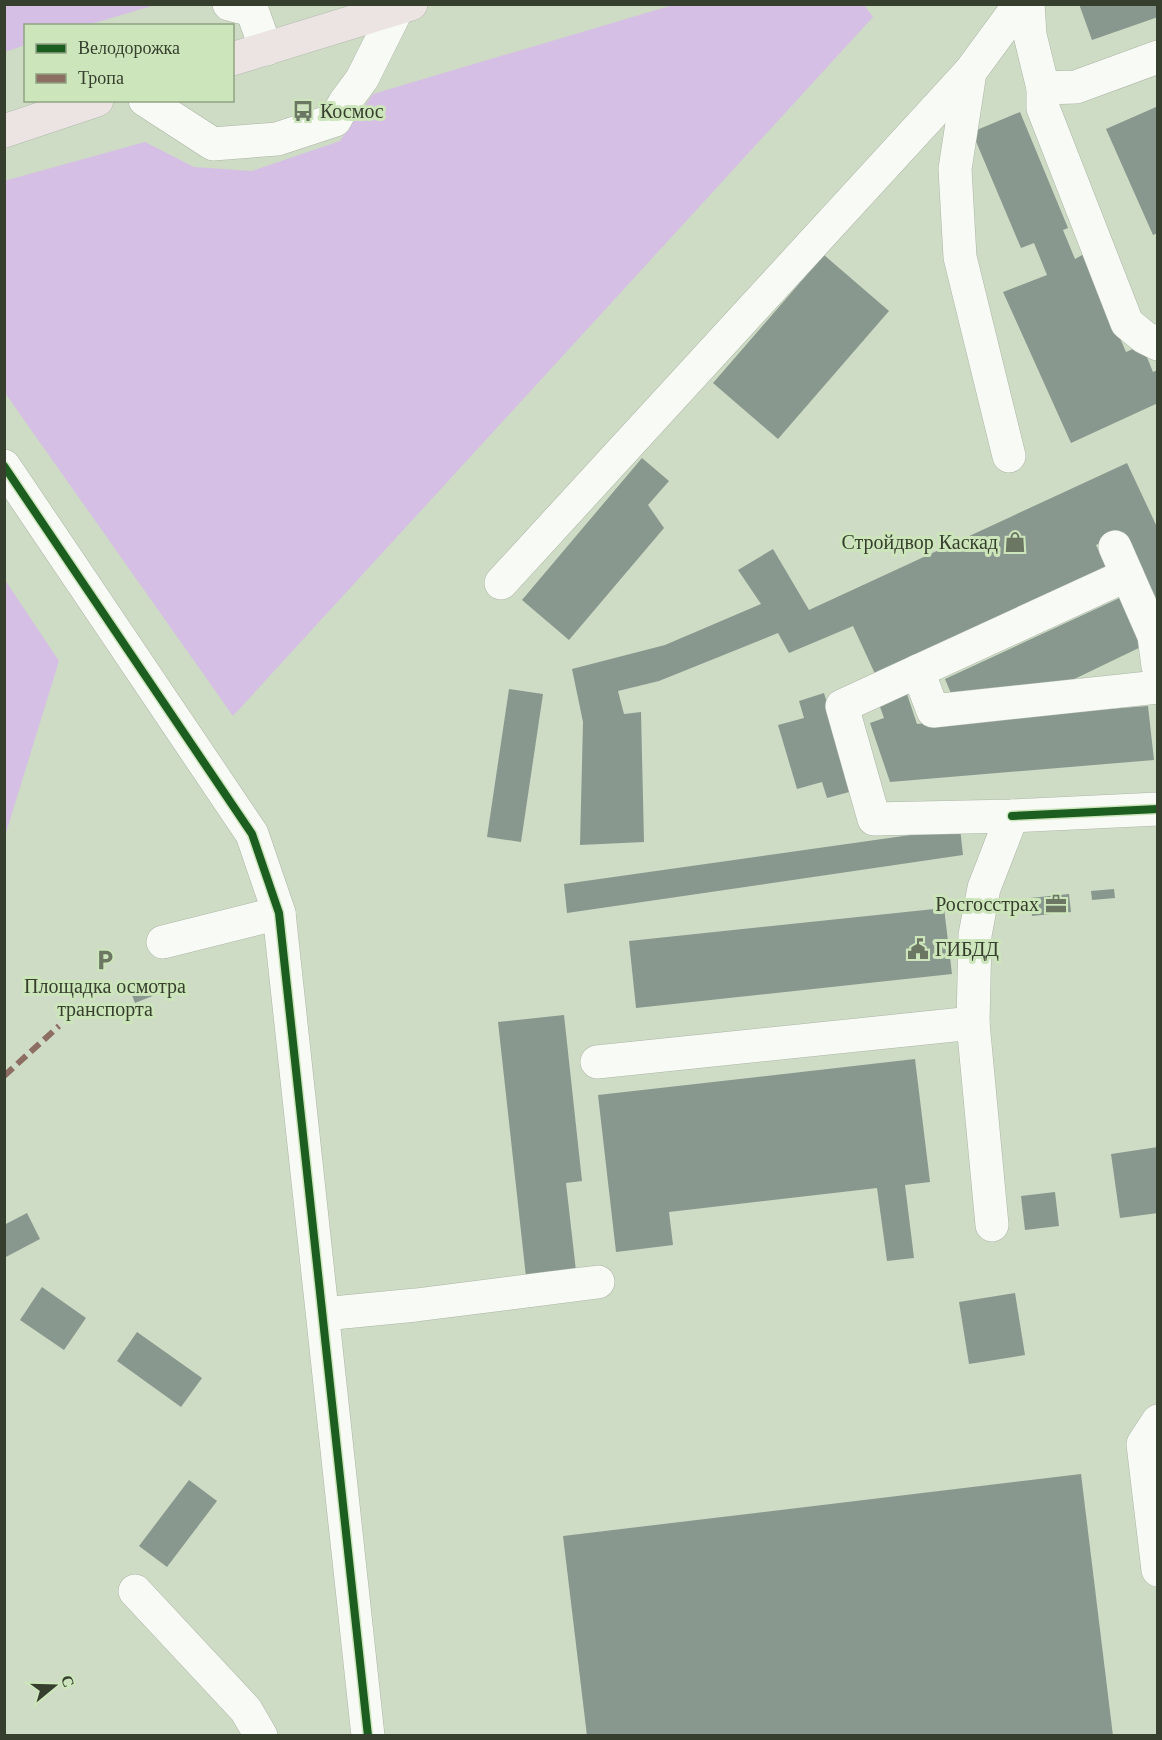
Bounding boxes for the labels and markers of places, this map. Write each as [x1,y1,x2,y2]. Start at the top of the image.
bus stop icon: Космос [291,99,315,123]
place label: Космос [320,100,384,122]
shop icon: Стройдвор Каскад [1003,530,1027,554]
place label: Стройдвор Каскад [841,531,998,554]
office icon: Росгосстрах [1044,892,1068,916]
place label: Росгосстрах [935,893,1039,916]
public building icon: ГИБДД [906,937,930,961]
place label: ГИБДД [935,938,999,961]
parking icon: Площадка осмотра транспорта [93,948,117,972]
place label: Площадка осмотра транспорта [24,975,186,1021]

